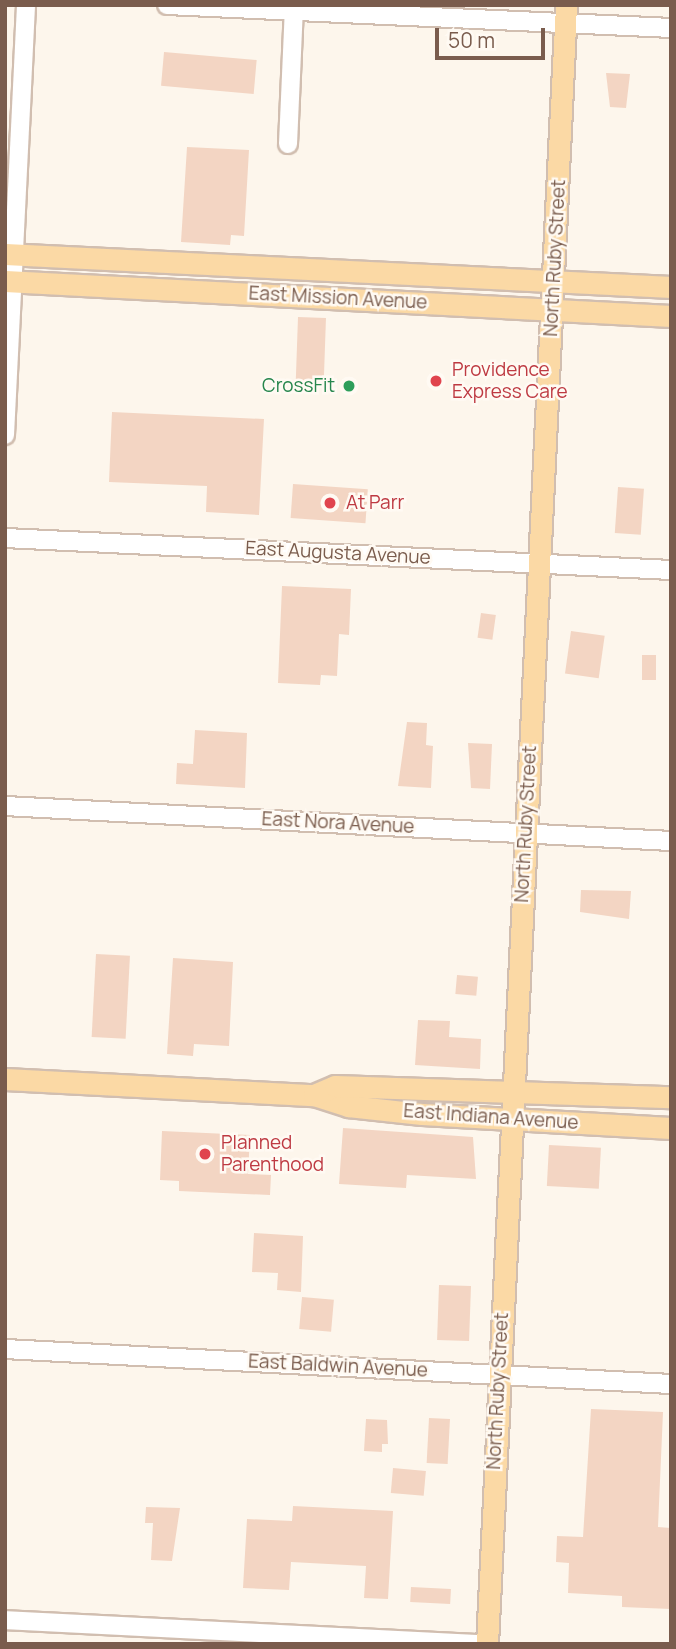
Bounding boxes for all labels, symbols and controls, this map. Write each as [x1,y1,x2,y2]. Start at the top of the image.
scale bar [438,14,548,58]
text: 50 m [448,26,495,54]
street label: North Ruby Street [539,179,571,337]
street label: East Mission Avenue [248,282,428,314]
place label: Providence Express Care [452,359,568,403]
marker: Providence Express Care [426,371,446,391]
place label: CrossFit [262,375,335,397]
marker: CrossFit [341,378,357,394]
place label: At Parr [346,492,404,514]
marker: At Parr [320,493,340,513]
street label: East Augusta Avenue [245,537,431,569]
street label: North Ruby Street [510,745,542,903]
street label: East Nora Avenue [261,808,415,838]
street label: East Indiana Avenue [403,1100,579,1134]
place label: Planned Parenthood [221,1132,324,1176]
marker: Planned Parenthood [195,1144,215,1164]
street label: North Ruby Street [482,1312,514,1470]
street label: East Baldwin Avenue [248,1350,428,1382]

